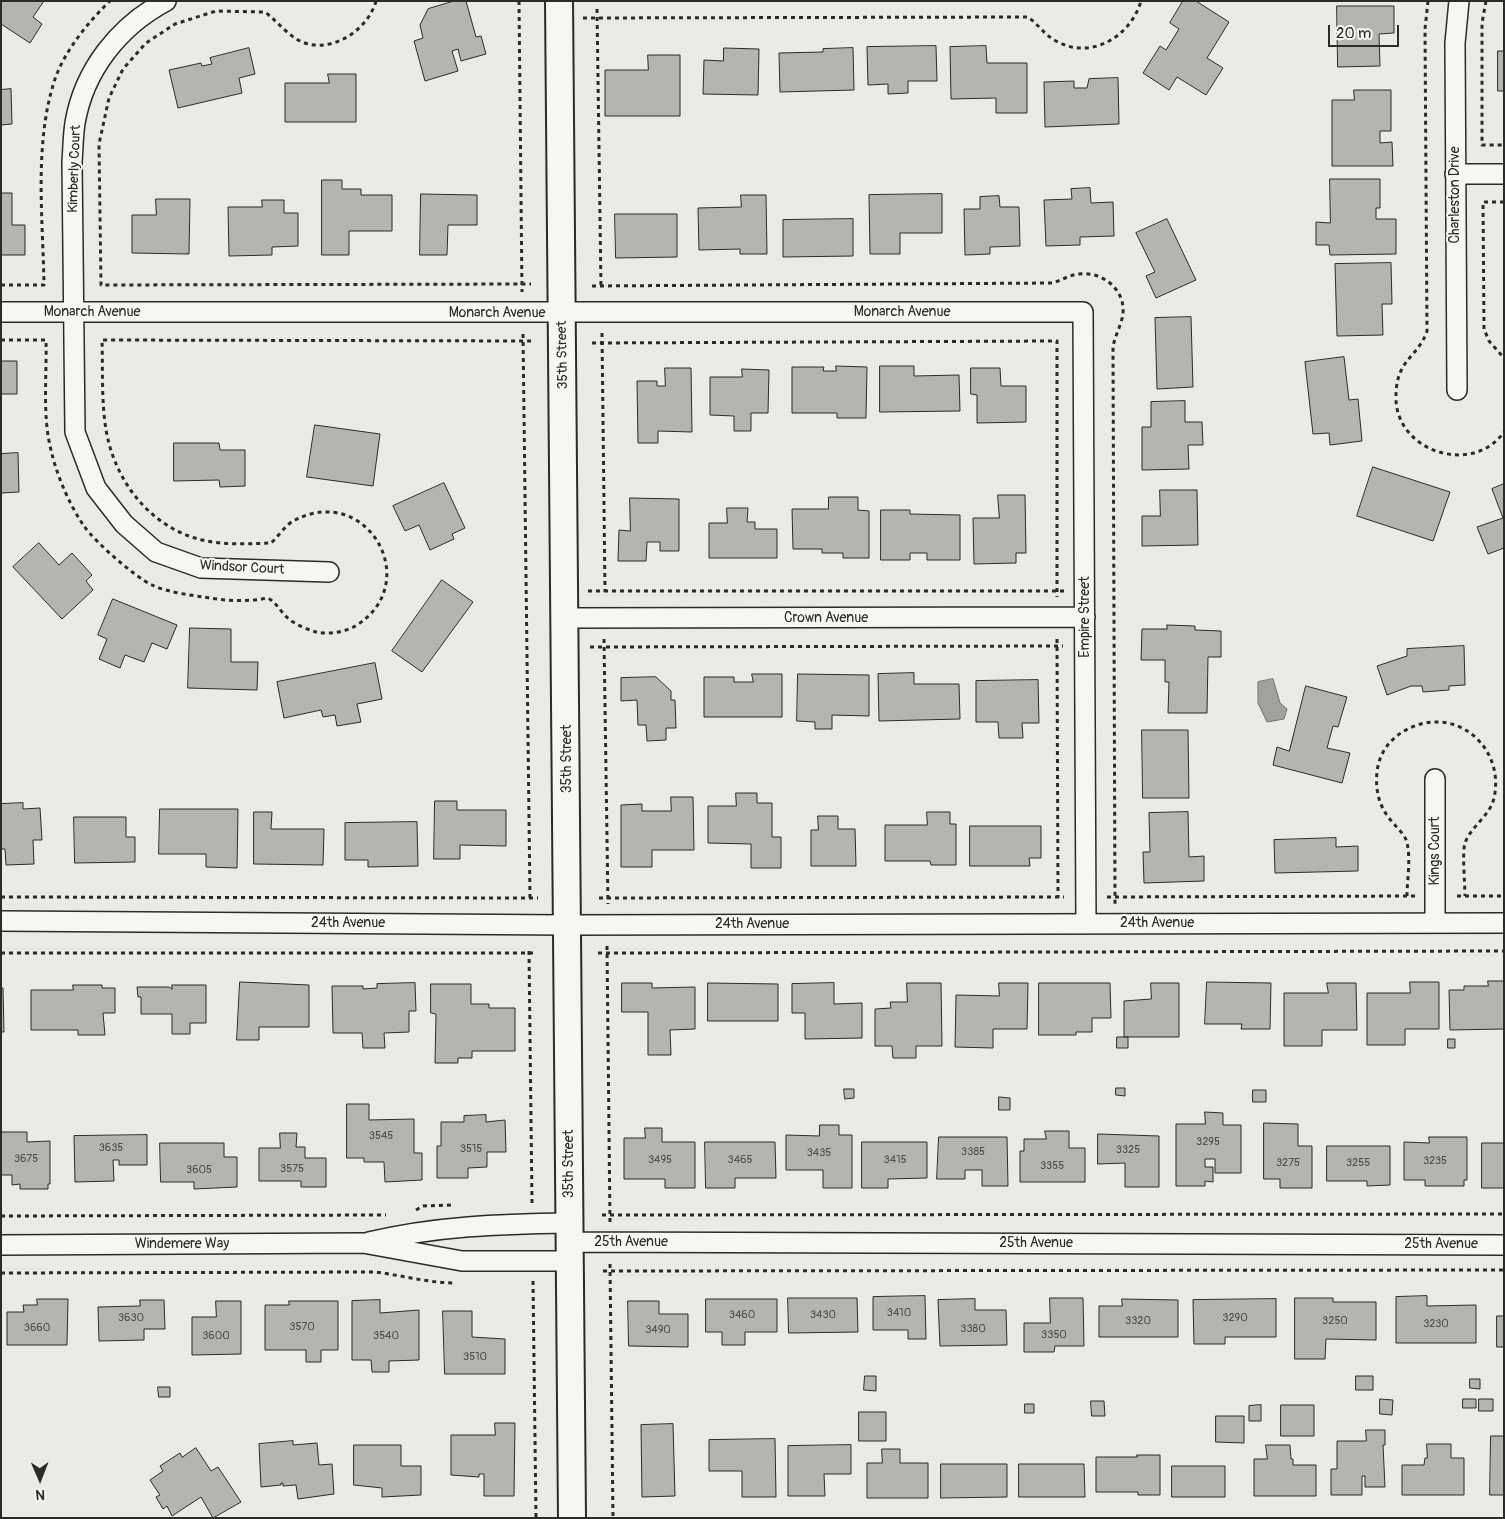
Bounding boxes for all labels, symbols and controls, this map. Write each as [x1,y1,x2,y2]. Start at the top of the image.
scale bar [1330,15,1401,47]
text: 20 m [1336,24,1371,43]
street label: Kimberly Court [65,125,85,213]
street label: Charleston Drive [1447,146,1463,244]
street label: Monarch Avenue [44,304,140,320]
street label: Monarch Avenue [854,304,950,320]
street label: Monarch Avenue [449,305,545,321]
street label: 35th Street [554,321,572,389]
street label: Windsor Court [199,557,285,579]
street label: Empire Street [1077,576,1093,658]
street label: Crown Avenue [784,610,868,626]
street label: 35th Street [559,725,575,793]
street label: Kings Court [1427,817,1443,885]
street label: 24th Avenue [311,915,385,931]
street label: 24th Avenue [1120,915,1194,931]
street label: 24th Avenue [715,916,789,932]
house number: 3545 [369,1129,393,1143]
street label: 35th Street [561,1130,577,1198]
house number: 3295 [1196,1135,1220,1149]
house number: 3635 [99,1141,123,1155]
house number: 3515 [460,1142,482,1156]
house number: 3325 [1116,1143,1140,1157]
house number: 3385 [961,1145,985,1159]
house number: 3435 [807,1146,831,1160]
house number: 3675 [14,1152,38,1166]
house number: 3495 [648,1153,672,1167]
house number: 3465 [728,1153,752,1167]
house number: 3415 [884,1153,906,1167]
house number: 3235 [1423,1154,1447,1168]
house number: 3275 [1276,1156,1300,1170]
house number: 3255 [1346,1156,1370,1170]
house number: 3355 [1040,1159,1064,1173]
house number: 3575 [280,1162,304,1176]
house number: 3605 [186,1163,212,1177]
street label: 25th Avenue [594,1234,668,1250]
street label: 25th Avenue [999,1235,1073,1251]
street label: Windemere Way [135,1236,229,1252]
street label: 25th Avenue [1404,1236,1478,1252]
house number: 3410 [887,1306,911,1320]
house number: 3460 [729,1308,755,1322]
house number: 3430 [810,1308,836,1322]
house number: 3630 [118,1311,144,1325]
house number: 3290 [1222,1311,1248,1325]
house number: 3320 [1125,1314,1151,1328]
house number: 3250 [1322,1314,1348,1328]
house number: 3230 [1423,1317,1449,1331]
house number: 3570 [289,1320,315,1334]
house number: 3660 [24,1321,50,1335]
house number: 3380 [960,1322,986,1336]
house number: 3490 [645,1323,671,1337]
house number: 3350 [1041,1328,1067,1342]
house number: 3600 [202,1329,230,1343]
house number: 3540 [373,1329,399,1343]
house number: 3510 [463,1350,487,1364]
north arrow [15,1454,65,1504]
text: N [35,1486,45,1503]

